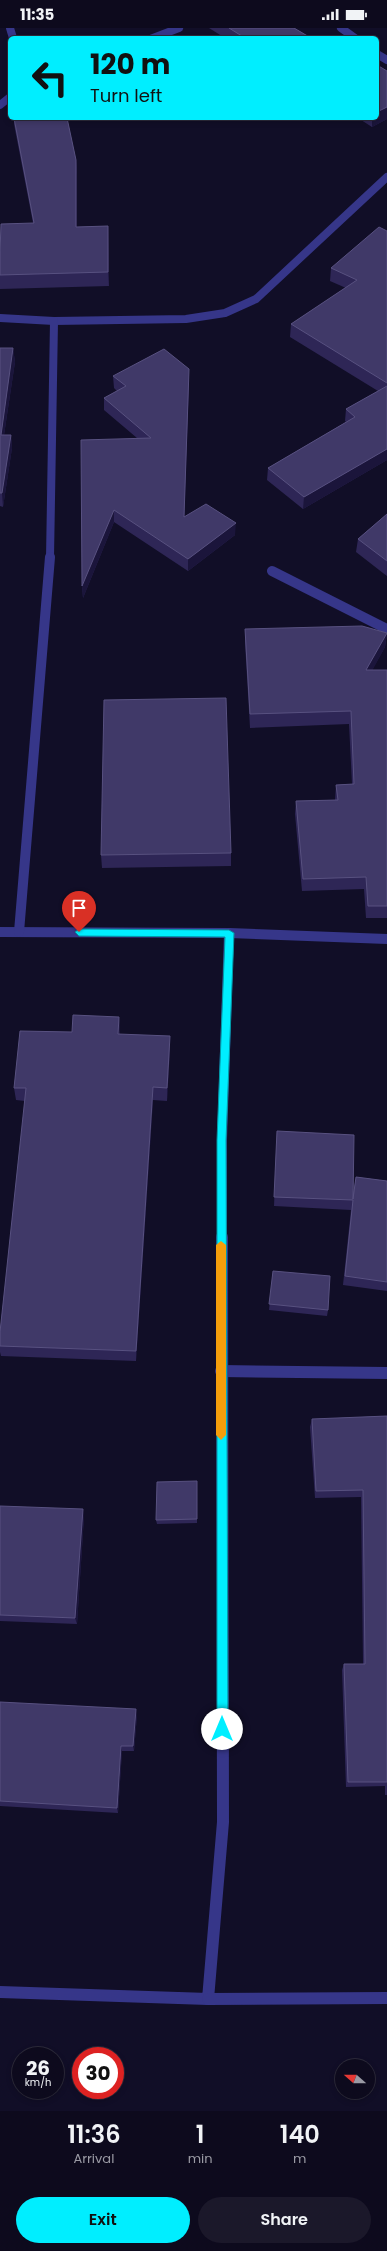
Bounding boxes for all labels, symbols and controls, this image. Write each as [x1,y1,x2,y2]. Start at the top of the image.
text: 11:35 [20,4,54,25]
text: 120 m [90,45,170,84]
icon: left [24,52,76,104]
text: Turn left [90,83,162,108]
pin [62,891,96,932]
icon: arrive [68,897,90,919]
position arrow [201,1708,243,1750]
speed limit sign: 30 [72,2047,124,2099]
text: 26 [26,2054,50,2082]
north arrow [335,2059,375,2099]
map controls [335,2059,375,2099]
text: km/h [25,2075,51,2090]
text: 11:36 [67,2118,121,2151]
text: 1 [196,2118,205,2151]
text: 140 [280,2118,320,2151]
text: Arrival [73,2149,114,2168]
text: min [188,2149,213,2168]
text: m [293,2149,307,2168]
button: Exit [16,2197,190,2243]
button: Share [198,2197,371,2243]

